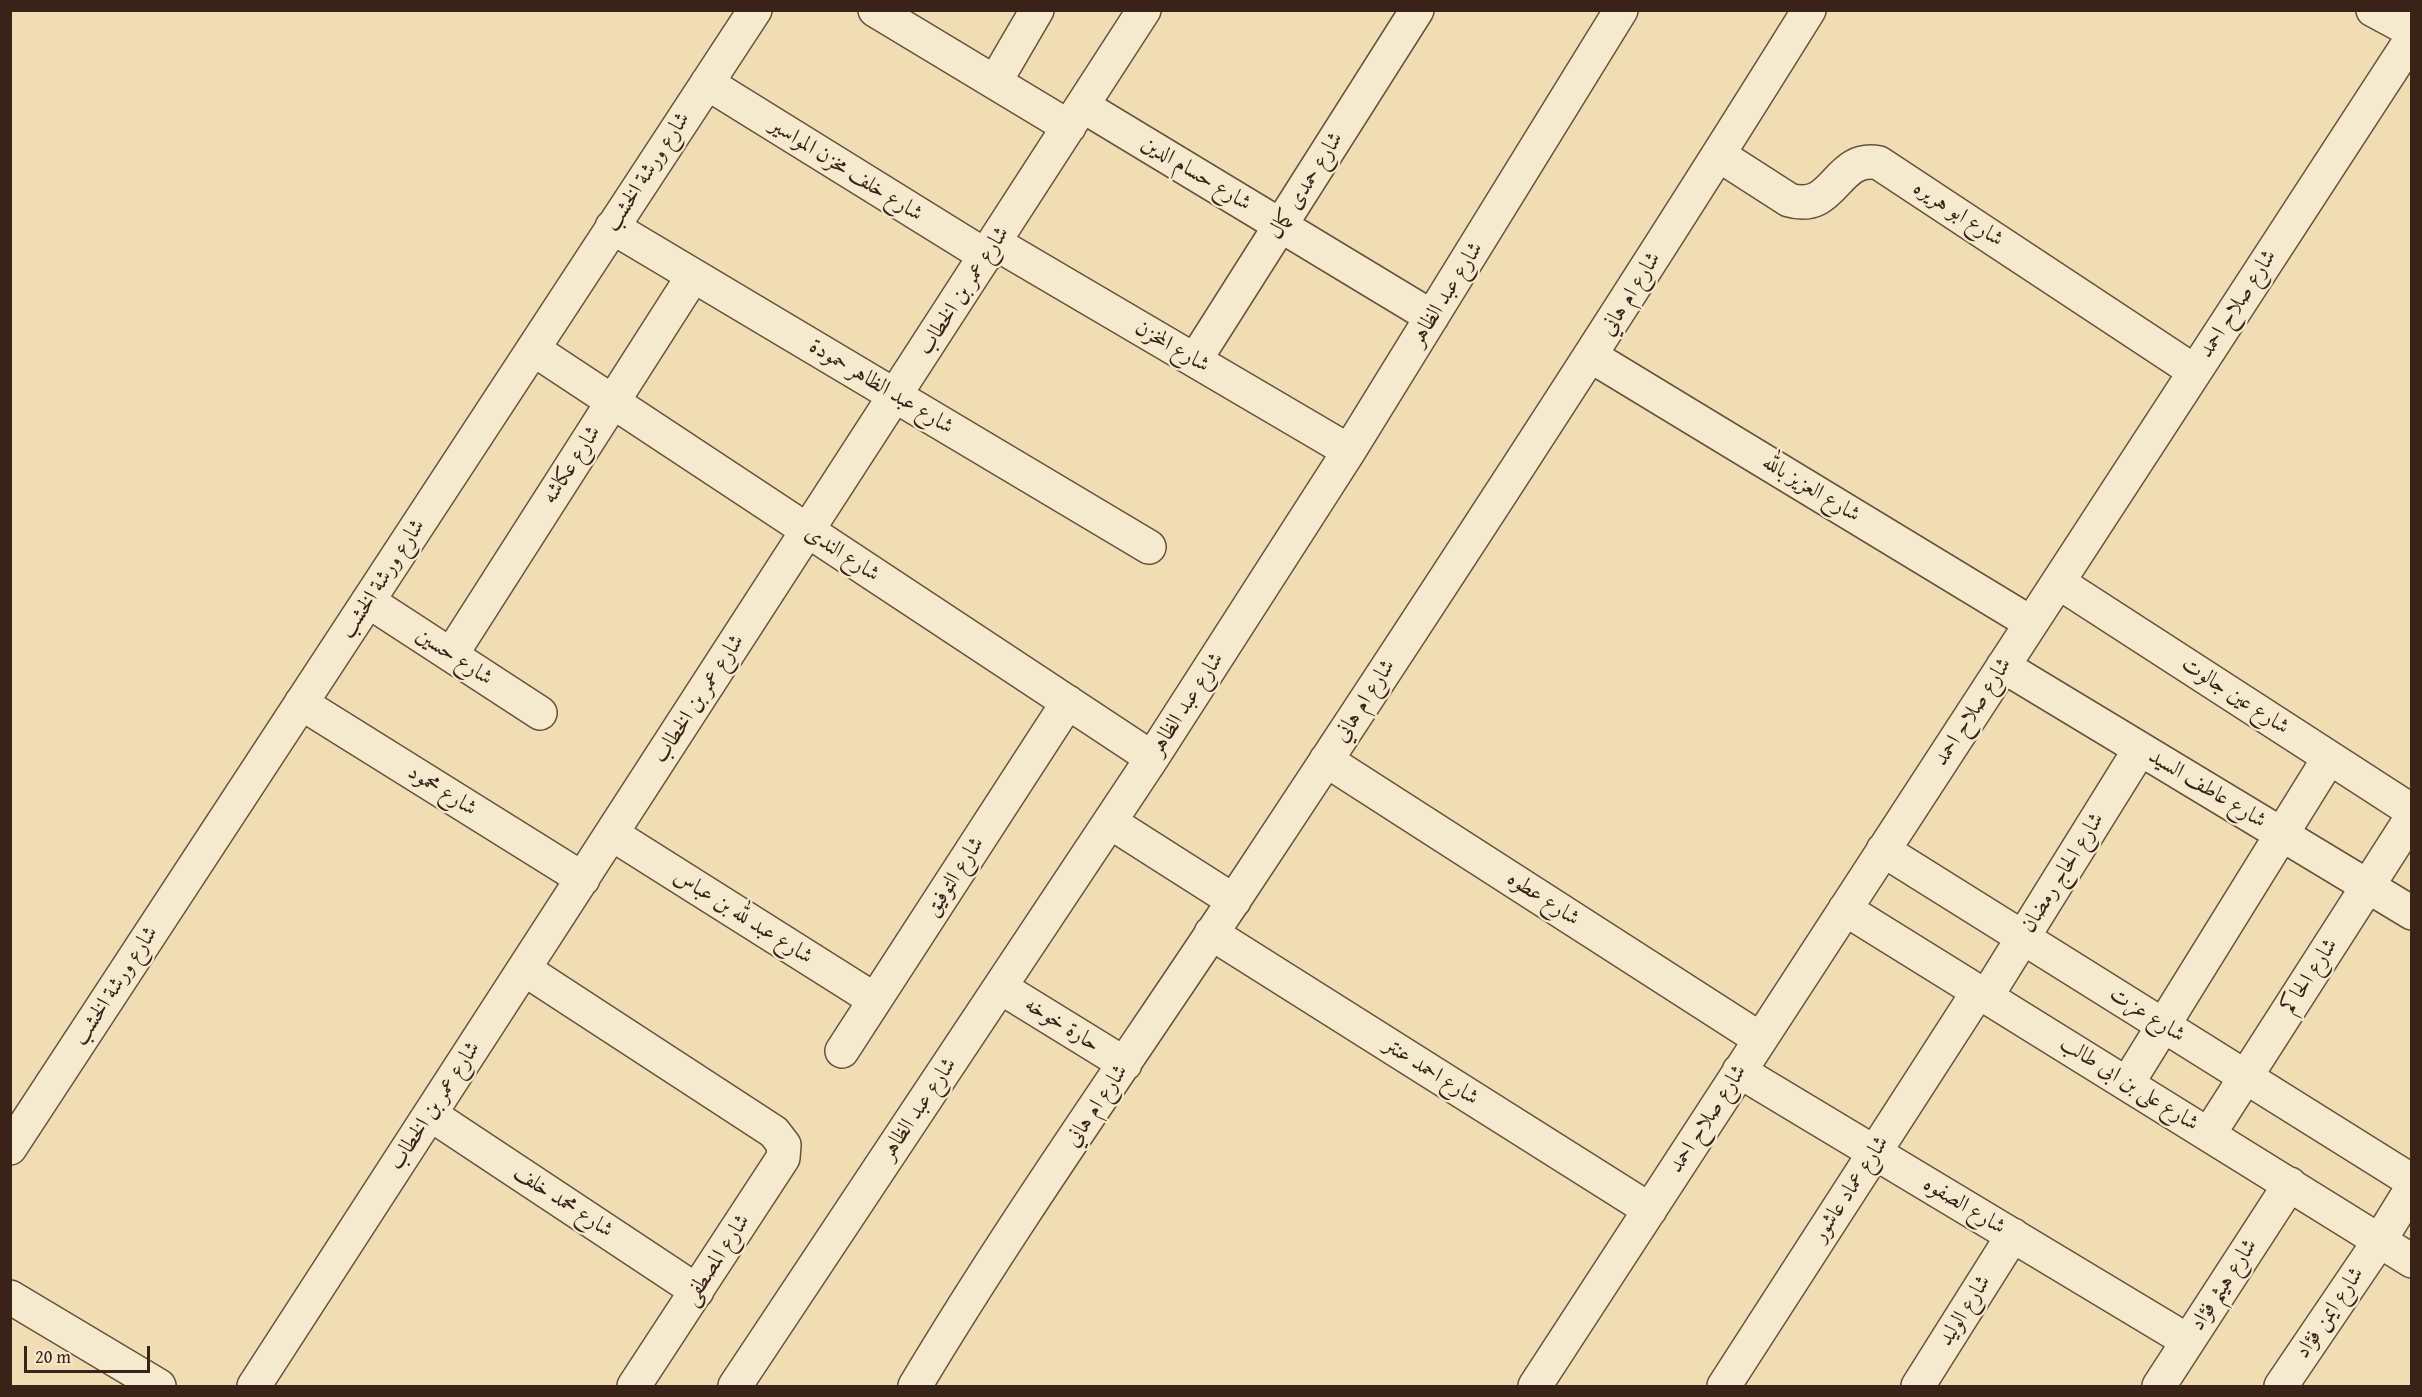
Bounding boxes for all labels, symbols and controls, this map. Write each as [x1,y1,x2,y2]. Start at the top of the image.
street label: شارع ورشة الخشب [600,107,696,237]
street label: شارع خلف مخزن المواسير [765,112,927,228]
street label: شارع حمدى كمال [1263,127,1349,245]
street label: شارع حسام الدين [1136,131,1256,217]
street label: شارع ابو هريره [1908,175,2008,253]
street label: شارع عمر بن الخطاب [913,222,1015,360]
street label: شارع عبد الظاهر [1405,237,1489,351]
street label: شارع صلاح احمد [2193,245,2283,363]
street label: شارع ام هاني [1595,247,1667,341]
street label: شارع المخزن [1130,315,1214,379]
street label: شارع عبد الظاهر حمودة [804,333,958,441]
street label: شارع عكاشه [537,421,607,509]
street label: شارع العزيز بالله [1757,449,1865,529]
street label: شارع ورشة الخشب [335,514,431,644]
street label: شارع الندى [800,520,884,588]
street label: شارع حسين [410,622,498,692]
street label: شارع عمر بن الخطاب [648,630,750,768]
street label: شارع عبد الظاهر [1144,648,1230,760]
street label: شارع عين جالوت [2176,651,2294,741]
street label: شارع صلاح احمد [1928,653,2018,771]
street label: شارع ام هاني [1328,655,1402,747]
street label: شارع عاطف السيد [2143,743,2271,835]
street label: شارع محمود [403,760,481,822]
street label: شارع الحاج رمضان [2016,808,2110,938]
street label: شارع التوفيق [919,832,991,922]
street label: شارع عبد لله بن عباس [669,864,817,970]
street label: شارع عطوه [1502,866,1584,932]
street label: شارع ورشة الخشب [68,921,164,1051]
street label: شارع الحاكم [2276,934,2344,1018]
street label: شارع عزت [2104,981,2190,1049]
street label: حارة خوخه [1019,992,1105,1058]
street label: شارع على بن ابى طالب [2055,1031,2203,1137]
street label: شارع احمد عنتر [1379,1032,1483,1112]
street label: شارع عمر بن الخطاب [384,1037,486,1175]
street label: شارع عبد الظاهر [875,1053,963,1165]
street label: شارع ام هاني [1060,1060,1134,1152]
street label: شارع صلاح احمد [1663,1060,1753,1178]
street label: شارع عماد عاشور [1807,1131,1895,1247]
street label: شارع محمد خلف [508,1160,618,1244]
street label: شارع الصفوه [1918,1171,2010,1241]
street label: شارع المصطفى [678,1209,756,1311]
street label: شارع هيثم فؤاد [2185,1234,2263,1336]
street label: شارع ايمن فؤاد [2290,1262,2370,1364]
street label: شارع الوليد [1933,1271,1997,1351]
scale bar [27,1334,153,1372]
text: 20 m [35,1343,71,1370]

